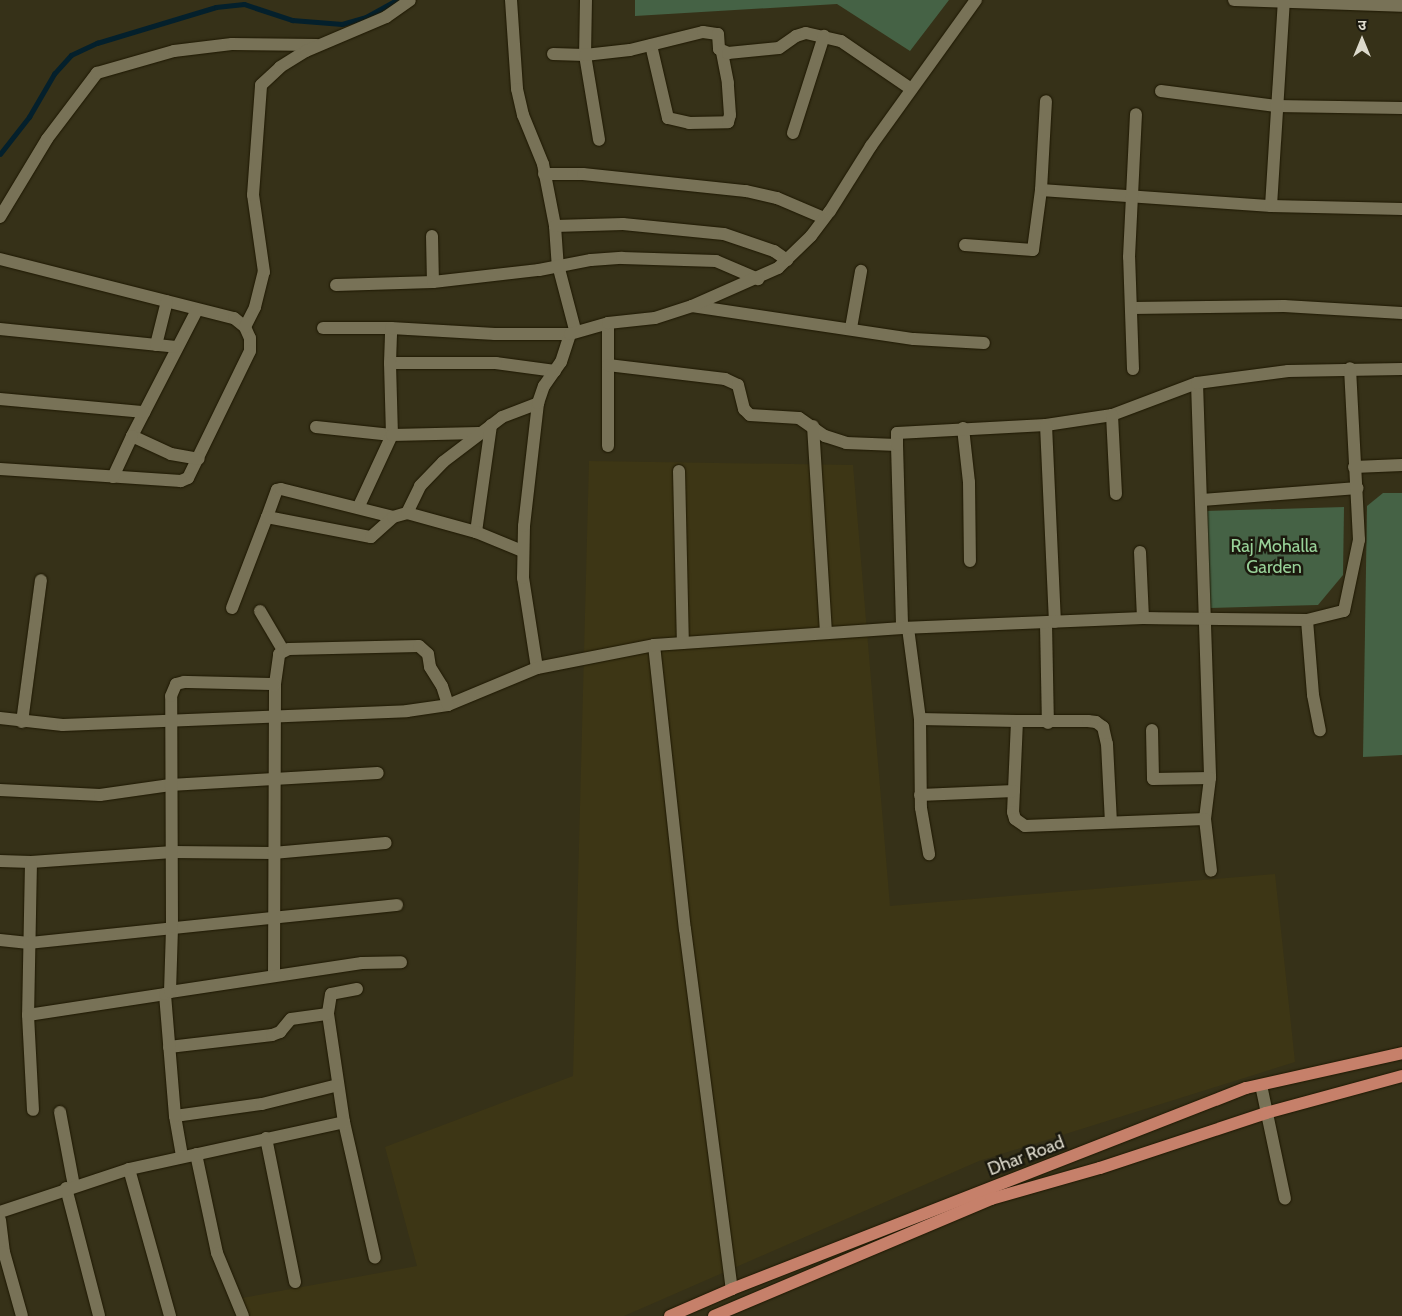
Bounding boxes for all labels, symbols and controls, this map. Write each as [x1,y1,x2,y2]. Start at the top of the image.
north arrow [1337,15,1387,65]
text: उ [1358,16,1366,34]
park label: Raj Mohalla Garden [1230,536,1318,578]
street label: Dhar Road [985,1132,1067,1180]

